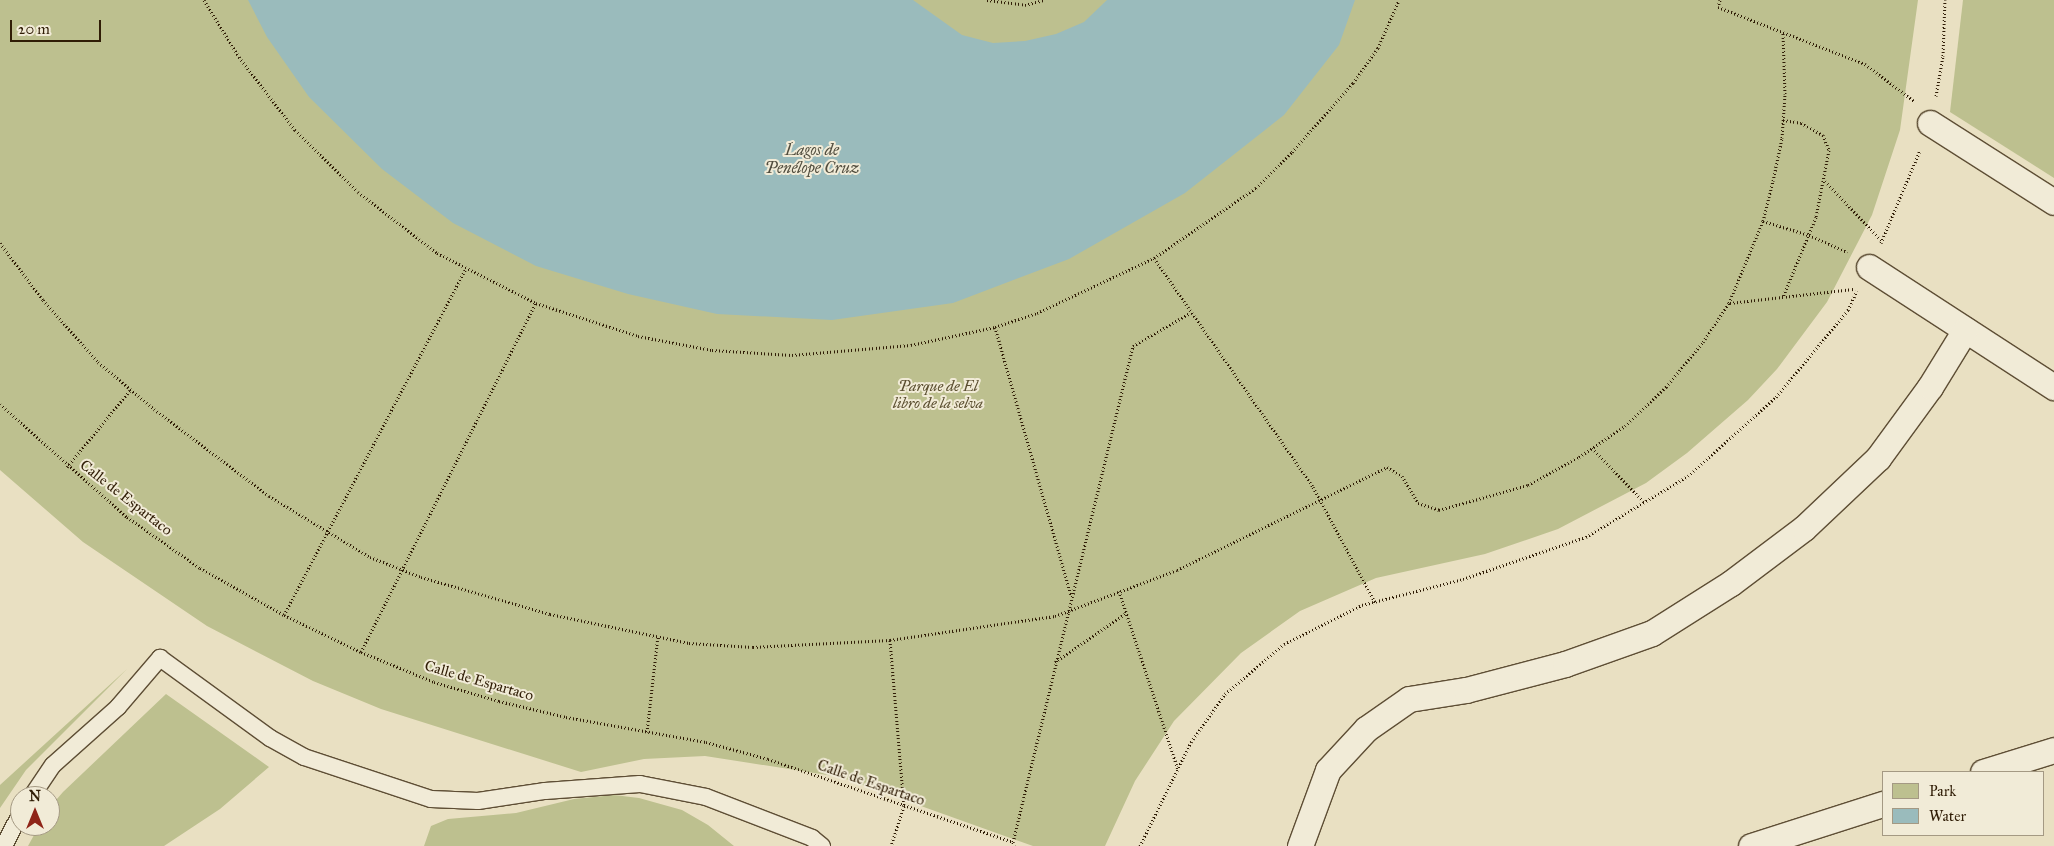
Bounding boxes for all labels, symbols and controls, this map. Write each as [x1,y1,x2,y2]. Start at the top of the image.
scale bar [12,10,104,42]
text: 20 m [18,20,50,38]
water label: Lagos de Penélope Cruz [765,140,859,178]
park label: Parque de El libro de la selva [893,377,983,412]
street label: Calle de Espartaco [76,456,176,540]
street label: Calle de Espartaco [422,657,536,705]
street label: Calle de Espartaco [815,756,927,810]
legend [1882,771,2044,836]
text: Park [1929,782,1956,800]
north arrow [10,786,60,836]
text: N [29,788,41,805]
text: Water [1929,807,1966,825]

